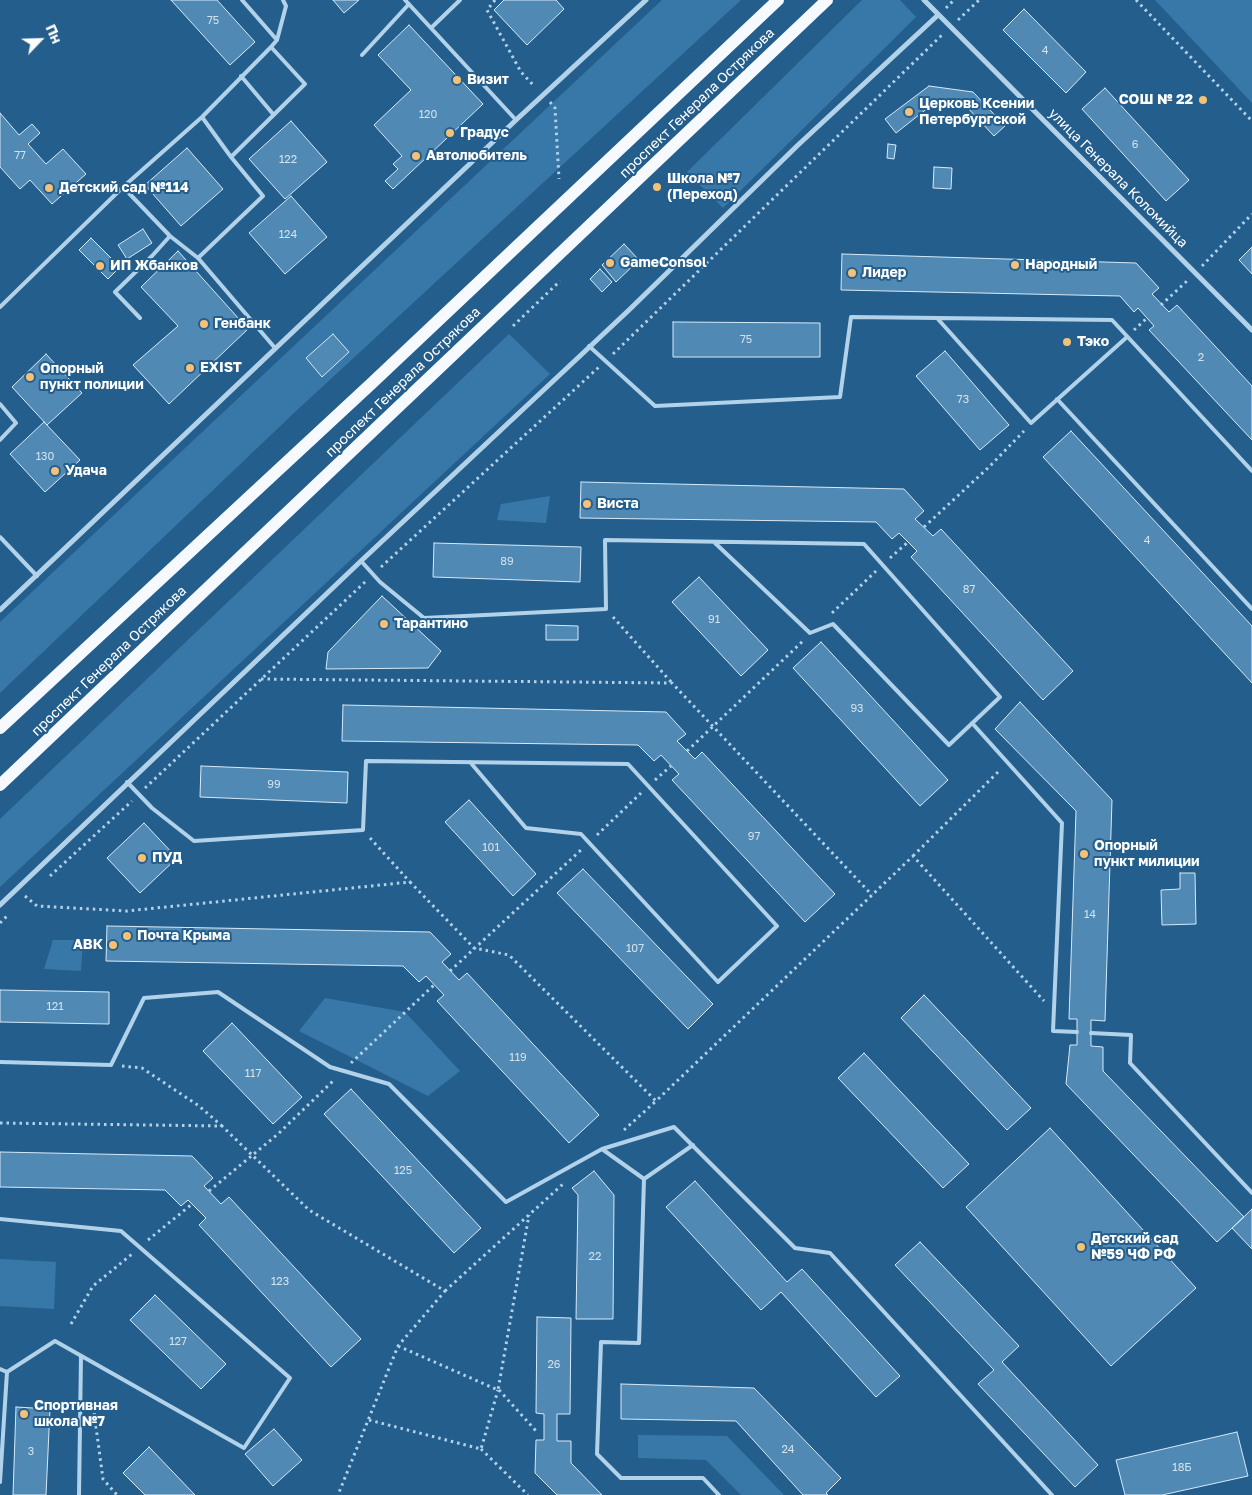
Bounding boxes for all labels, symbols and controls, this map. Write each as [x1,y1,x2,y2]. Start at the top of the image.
house number: 75 [207,14,219,28]
north arrow [15,15,65,65]
text: Пн [43,22,66,46]
street label: проспект Генерала Острякова [616,25,778,181]
house number: 4 [1042,44,1048,58]
place label: Визит [467,72,509,88]
marker: Визит [451,74,463,86]
place label: СОШ № 22 [1119,92,1193,108]
marker: СОШ № 22 [1197,94,1209,106]
place label: Церковь Ксении Петербургской [919,96,1034,128]
street label: улица Генерала Коломийца [1045,105,1191,251]
marker: Церковь Ксении Петербургской [903,106,915,118]
house number: 120 [419,108,437,122]
place label: Градус [460,125,509,141]
marker: Градус [444,127,456,139]
house number: 6 [1132,138,1138,152]
place label: Автолюбитель [426,148,527,164]
house number: 77 [14,149,26,163]
marker: Автолюбитель [410,150,422,162]
house number: 122 [279,153,297,167]
place label: Школа №7 (Переход) [667,171,740,203]
place label: Детский сад №114 [59,180,189,196]
marker: Школа №7 (Переход) [651,181,663,193]
marker: Детский сад №114 [43,182,55,194]
house number: 124 [279,228,297,242]
place label: GameConsol [620,255,707,271]
marker: GameConsol [604,257,616,269]
place label: Народный [1025,257,1097,273]
place label: ИП Жбанков [110,258,198,274]
marker: Народный [1009,259,1021,271]
marker: ИП Жбанков [94,260,106,272]
place label: Лидер [862,265,906,281]
marker: Лидер [846,267,858,279]
street label: проспект Генерала Острякова [322,304,484,460]
place label: Генбанк [214,316,271,332]
marker: Генбанк [198,318,210,330]
house number: 75 [740,333,752,347]
place label: Тэко [1077,334,1109,350]
marker: Тэко [1061,336,1073,348]
house number: 2 [1198,351,1204,365]
place label: EXIST [200,360,242,376]
place label: Опорный пункт полиции [40,361,144,394]
marker: EXIST [184,362,196,374]
marker: Опорный пункт полиции [24,371,36,383]
house number: 73 [957,393,969,407]
house number: 130 [36,450,54,464]
place label: Удача [65,463,107,479]
marker: Удача [49,465,61,477]
place label: Виста [597,496,639,512]
marker: Виста [581,498,593,510]
house number: 4 [1144,534,1150,548]
house number: 89 [500,555,514,569]
street label: проспект Генерала Острякова [28,583,190,739]
house number: 87 [963,583,975,597]
house number: 91 [708,613,720,627]
place label: Тарантино [394,616,468,632]
marker: Тарантино [378,618,390,630]
house number: 93 [850,702,864,716]
house number: 99 [267,778,281,792]
house number: 97 [748,830,760,844]
place label: Опорный пункт милиции [1094,838,1200,870]
house number: 101 [482,841,500,855]
marker: Опорный пункт милиции [1078,848,1090,860]
place label: ПУД [152,850,182,866]
marker: ПУД [136,852,148,864]
house number: 14 [1084,908,1096,922]
place label: Почта Крыма [137,928,230,944]
marker: Почта Крыма [121,930,133,942]
place label: АВК [73,937,103,953]
marker: АВК [107,939,119,951]
house number: 107 [626,942,644,956]
house number: 121 [46,1000,64,1014]
house number: 119 [509,1051,527,1065]
house number: 117 [245,1067,261,1081]
house number: 125 [394,1164,412,1178]
place label: Детский сад №59 ЧФ РФ [1091,1231,1178,1264]
marker: Детский сад №59 ЧФ РФ [1075,1241,1087,1253]
house number: 22 [589,1250,601,1264]
house number: 123 [271,1275,289,1289]
house number: 127 [169,1335,187,1349]
house number: 26 [547,1358,561,1372]
place label: Спортивная школа №7 [34,1398,118,1430]
marker: Спортивная школа №7 [18,1408,30,1420]
house number: 24 [781,1443,795,1457]
house number: 3 [28,1445,34,1459]
house number: 18Б [1172,1461,1192,1475]

